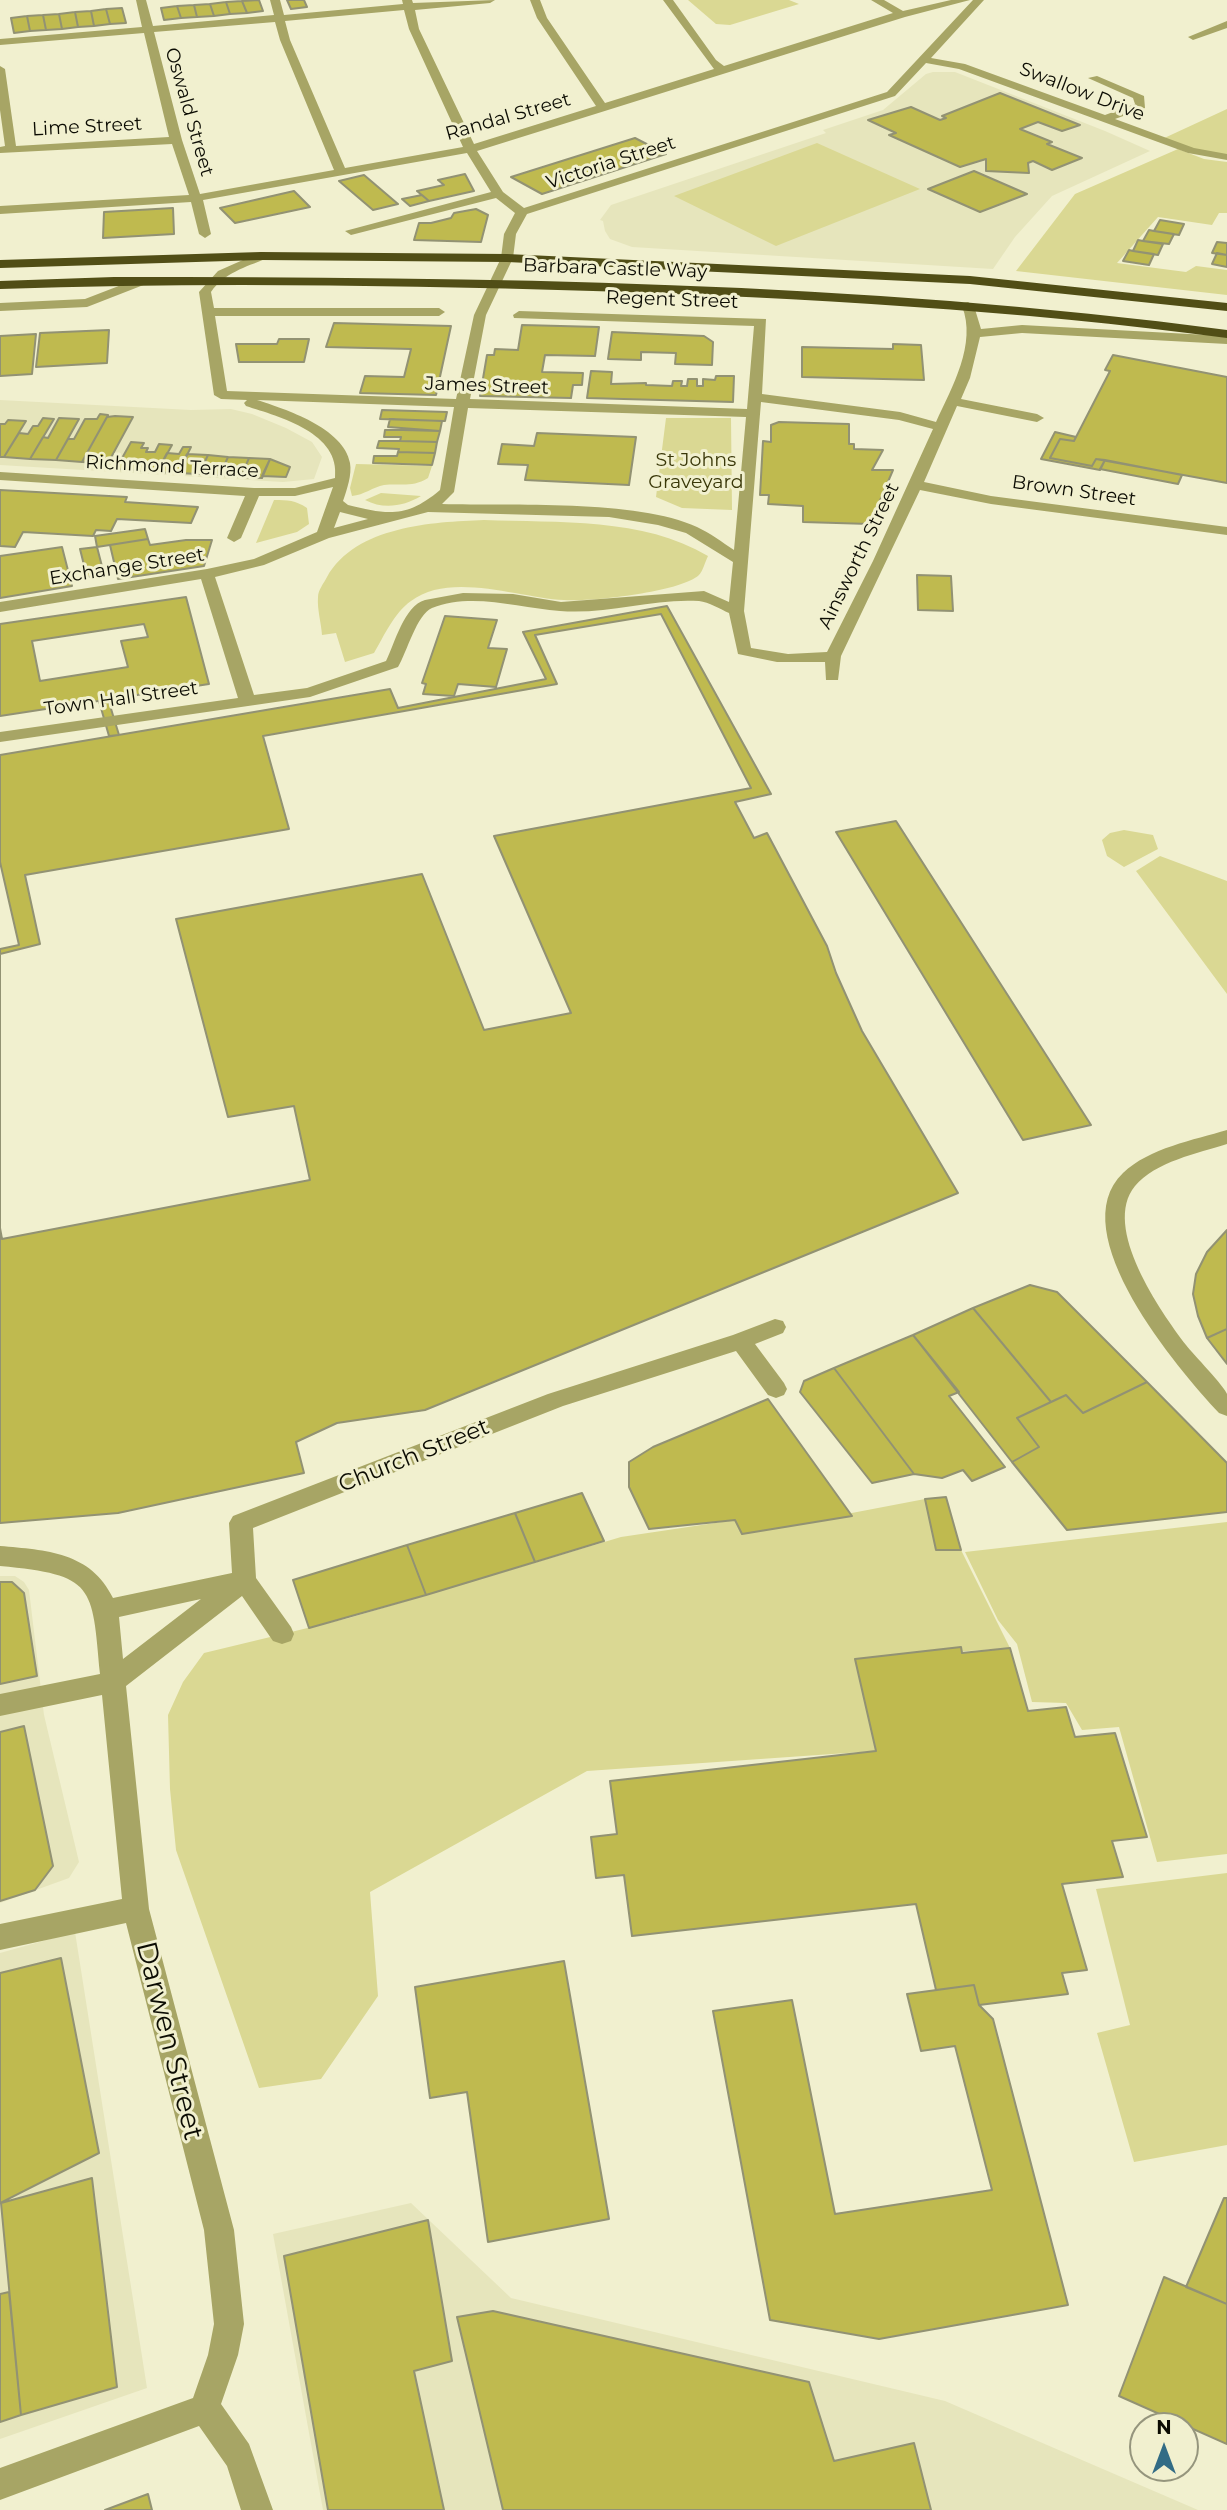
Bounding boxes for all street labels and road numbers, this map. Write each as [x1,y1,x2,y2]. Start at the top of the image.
street label: Oswald Street [160,45,218,179]
street label: Swallow Drive [1016,58,1148,126]
street label: Randal Street [443,88,573,146]
street label: Lime Street [31,113,143,141]
street label: Victoria Street [544,131,678,195]
street label: Barbara Castle Way [522,254,708,284]
street label: Regent Street [605,286,739,314]
street label: James Street [425,372,549,400]
street label: Richmond Terrace [85,451,259,483]
street label: Brown Street [1010,471,1138,511]
street label: Ainsworth Street [814,479,904,633]
street label: Exchange Street [48,543,206,591]
street label: Town Hall Street [43,677,199,721]
street label: Church Street [335,1413,493,1499]
street label: Darwen Street [128,1938,210,2144]

